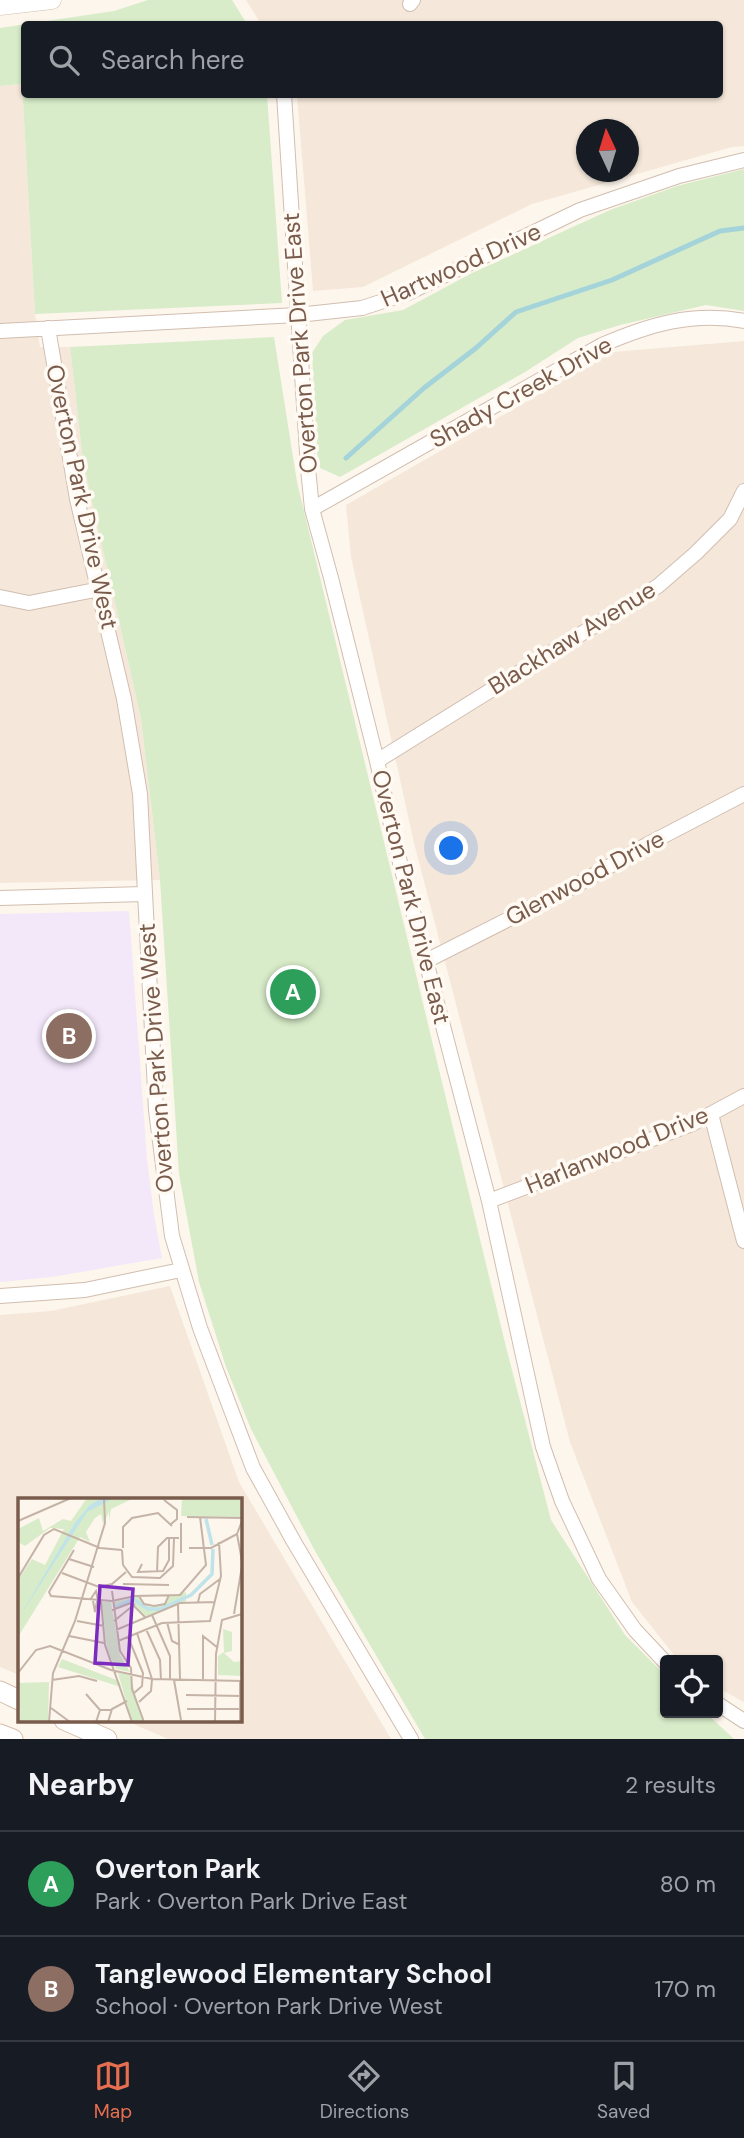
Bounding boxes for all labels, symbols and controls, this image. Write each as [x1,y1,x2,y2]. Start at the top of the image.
search box [21,21,723,98]
icon: search [45,41,83,79]
text: Search here [101,43,244,77]
north arrow [576,119,639,182]
street label: Overton Park Drive East [275,212,324,474]
street label: Hartwood Drive [376,215,546,314]
street label: Shady Creek Drive [424,329,617,455]
street label: Overton Park Drive West [39,362,126,632]
street label: Blackhaw Avenue [482,574,661,701]
street label: Overton Park Drive East [365,766,458,1027]
street label: Glenwood Drive [500,823,670,932]
your location [434,831,468,865]
street label: Overton Park Drive West [131,922,180,1194]
pin: A [270,966,316,1018]
pin: B [46,1010,92,1062]
street label: Harlanwood Drive [521,1099,713,1200]
inset map [18,1498,242,1722]
map controls [660,1655,723,1718]
button: locate [660,1655,723,1718]
text: Nearby [28,1765,134,1804]
text: 2 results [625,1770,716,1800]
text: Overton Park [95,1852,261,1886]
text: A [43,1869,59,1899]
text: 80 m [660,1869,716,1899]
text: Park · Overton Park Drive East [95,1886,407,1916]
text: Tanglewood Elementary School [95,1957,492,1991]
text: B [44,1974,58,2004]
text: 170 m [655,1974,716,2004]
text: School · Overton Park Drive West [95,1991,443,2021]
tab: Map [94,2057,132,2124]
tab: Directions [320,2057,409,2124]
tab: Saved [597,2057,650,2124]

